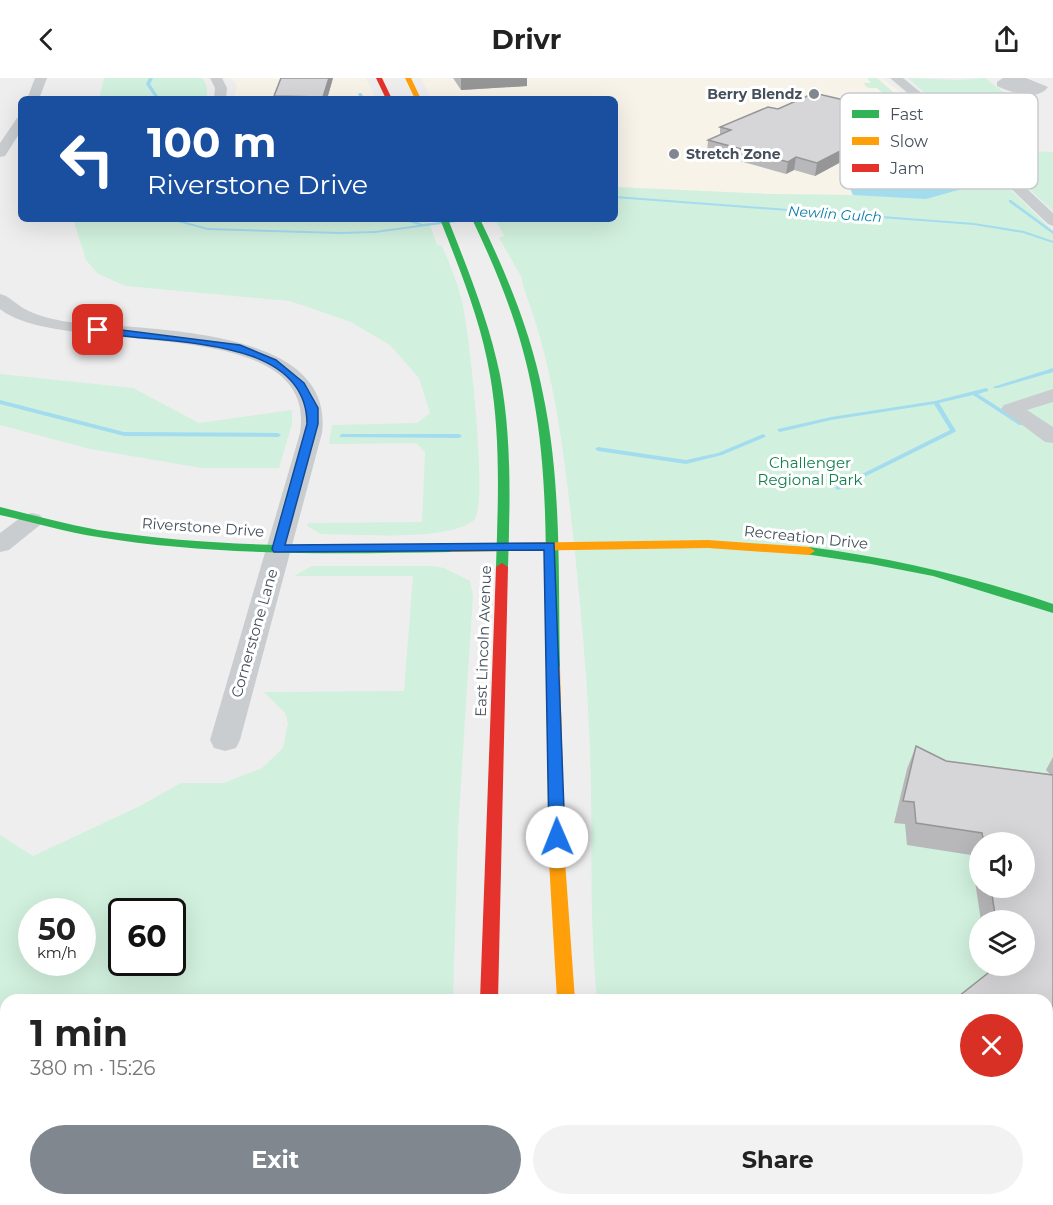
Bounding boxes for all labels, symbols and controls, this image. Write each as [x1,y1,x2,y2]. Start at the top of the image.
icon: back [30,23,63,56]
text: Drivr [492,23,561,56]
icon: share [990,23,1023,56]
place label: Berry Blendz [707,85,802,103]
marker: Berry Blendz [807,87,821,101]
legend [840,93,1038,189]
text: Fast [890,105,924,124]
text: 100 m [147,116,276,168]
icon: left [48,120,126,198]
text: Slow [890,132,928,151]
place label: Stretch Zone [686,145,781,163]
marker: Stretch Zone [667,147,681,161]
text: Jam [889,159,924,178]
text: Riverstone Drive [147,168,368,201]
water label: Newlin Gulch [788,202,882,226]
pin [72,304,123,355]
icon: arrive [81,313,114,346]
park label: Challenger Regional Park [758,453,862,489]
street label: Riverstone Drive [141,513,265,541]
street label: Recreation Drive [743,521,869,553]
street label: East Lincoln Avenue [471,565,495,717]
street label: Cornerstone Lane [226,566,282,700]
position arrow [525,805,589,869]
map controls [969,832,1035,976]
button: sound [969,832,1035,898]
speed limit sign: 60 [108,898,186,976]
button: layers [969,910,1035,976]
text: 50 [38,911,76,948]
text: km/h [37,943,77,962]
text: 1 min [30,1011,128,1055]
button: close [960,1014,1023,1077]
text: 380 m · 15:26 [30,1056,156,1080]
button: Exit [30,1125,521,1194]
button: Share [533,1125,1023,1194]

